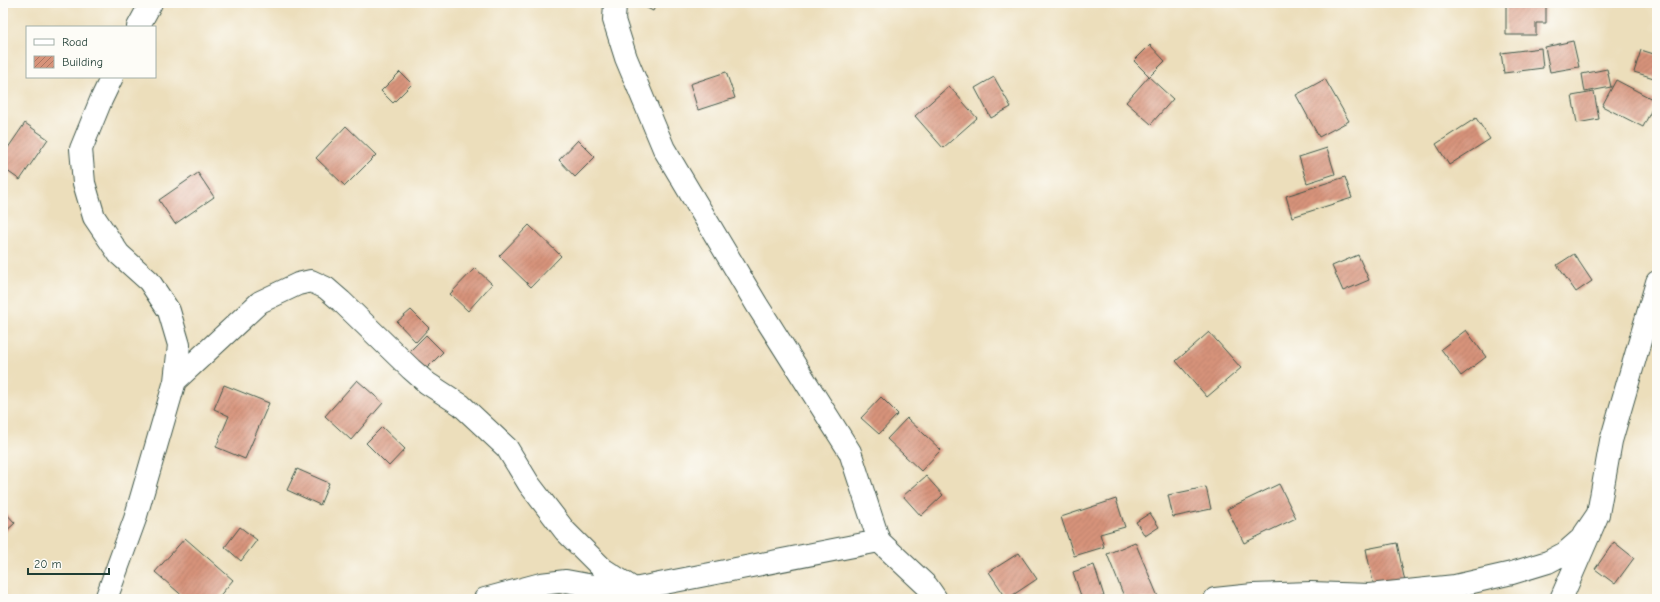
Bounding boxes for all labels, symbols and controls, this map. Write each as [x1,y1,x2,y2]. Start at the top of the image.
legend [26,26,156,78]
text: Road [62,35,88,49]
text: Building [62,55,103,69]
scale bar [28,550,109,576]
text: 20 m [34,557,62,571]

